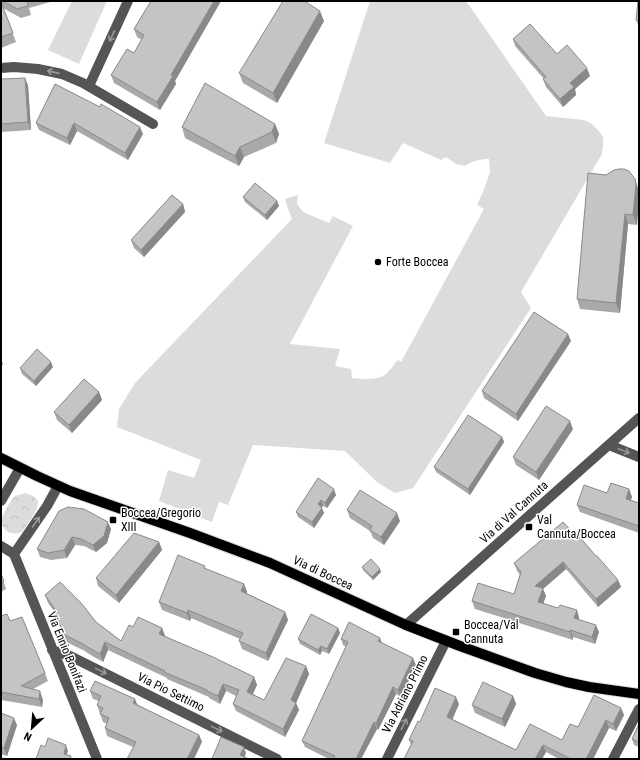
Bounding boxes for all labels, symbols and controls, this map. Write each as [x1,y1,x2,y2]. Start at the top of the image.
one-way arrow [108,30,115,42]
one-way arrow [47,67,60,75]
place label: Forte Boccea [386,255,449,269]
marker: Forte Boccea [373,257,383,267]
one-way arrow [618,448,630,455]
street label: Via di Val Cannuta [477,478,551,546]
place label: Boccea/Gregorio XIII [121,506,201,534]
place label: Val Cannuta/Boccea [537,513,616,541]
marker: Boccea/Gregorio XIII [108,515,118,525]
one-way arrow [32,517,40,528]
marker: Val Cannuta/Boccea [524,522,534,532]
street label: Via di Boccea [291,553,355,593]
street label: Via Ennio Bonifazi [44,610,90,694]
place label: Boccea/Val Cannuta [464,618,518,646]
marker: Boccea/Val Cannuta [451,627,461,637]
street label: Via Adriano Primo [379,653,431,735]
one-way arrow [95,668,107,675]
street label: Via Pio Settimo [135,670,207,714]
north arrow [12,708,52,748]
one-way arrow [401,718,409,730]
one-way arrow [211,726,223,733]
text: N [22,729,34,744]

